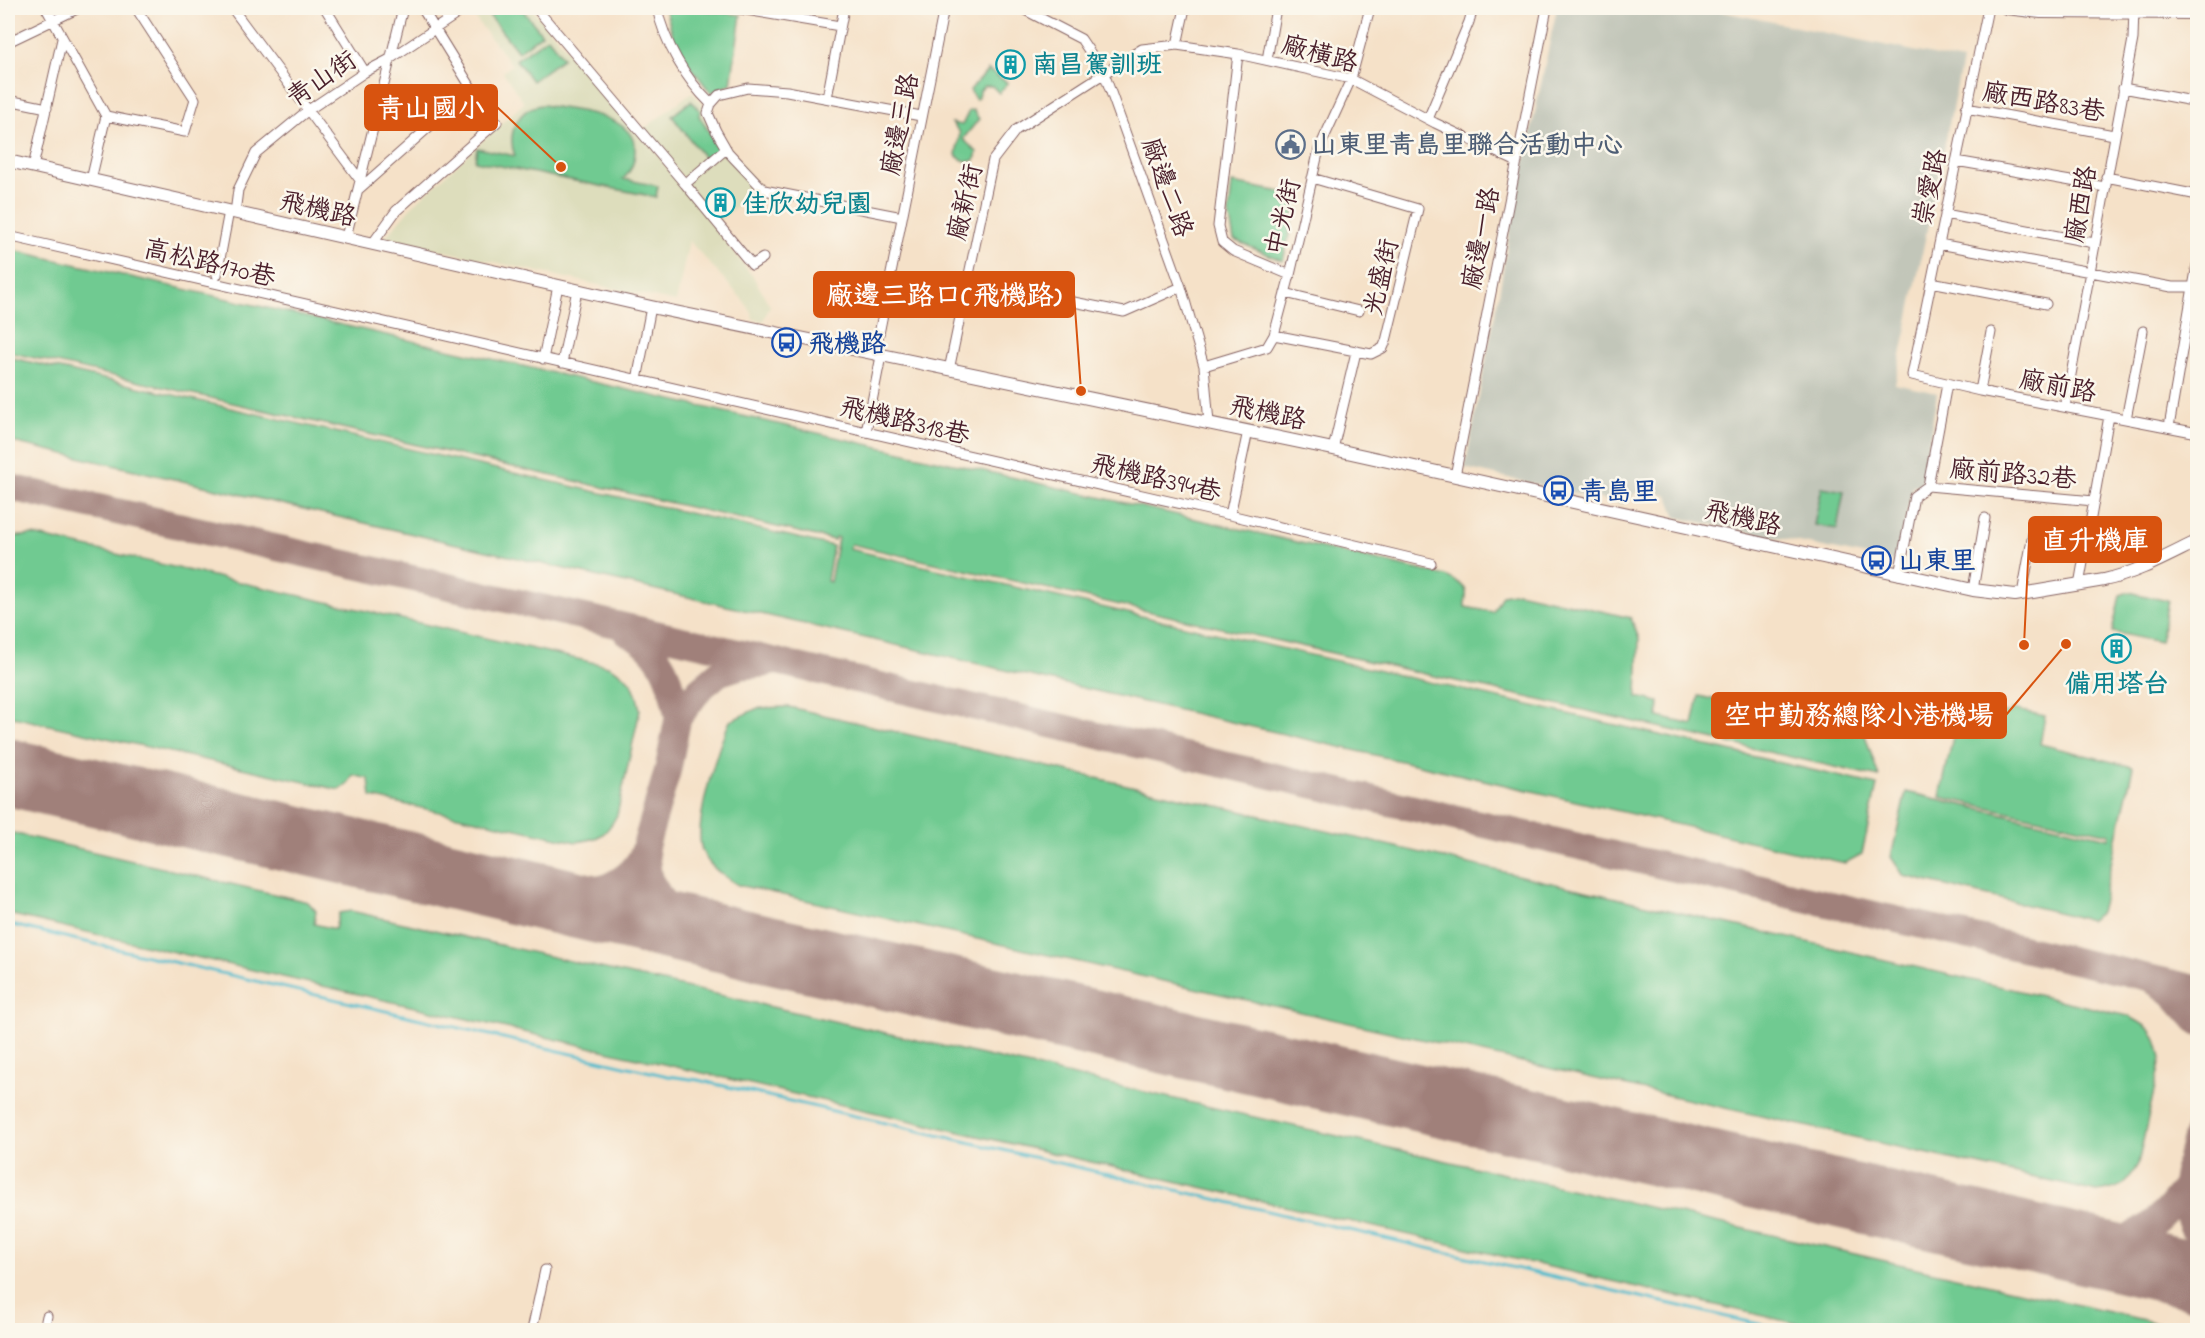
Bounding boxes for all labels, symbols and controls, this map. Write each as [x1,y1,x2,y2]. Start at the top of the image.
street label: 廠橫路 [1277,27,1362,84]
street label: 青山街 [280,43,366,118]
building icon: 南昌駕訓班 [995,48,1027,80]
place label: 南昌駕訓班 [1032,48,1162,86]
street label: 廠邊三路 [873,70,931,179]
street label: 廠西路83巷 [1979,74,2108,133]
callout: 青山國小 [365,85,497,130]
text: 青山國小 [377,91,485,130]
public building icon: 山東里青島里聯合活動中心 [1274,128,1306,160]
place label: 山東里青島里聯合活動中心 [1311,128,1623,166]
street label: 廠邊二路 [1130,133,1201,243]
street label: 崇愛路 [1905,146,1959,230]
street label: 廠新街 [940,160,994,245]
street label: 廠西路 [2057,163,2108,246]
street label: 中光街 [1258,175,1312,260]
street label: 飛機路 [275,184,360,238]
street label: 廠邊一路 [1454,184,1512,293]
building icon: 佳欣幼兒園 [705,187,737,219]
place label: 佳欣幼兒園 [742,187,872,225]
street label: 高松路170巷 [140,231,279,299]
street label: 光盛街 [1356,235,1410,320]
callout: 廠邊三路口(飛機路) [814,272,1074,317]
text: 廠邊三路口(飛機路) [826,278,1062,317]
bus stop icon: 飛機路 [771,327,803,359]
place label: 飛機路 [808,327,886,365]
street label: 廠前路 [2016,362,2099,414]
street label: 飛機路 [1225,388,1309,442]
street label: 飛機路318巷 [835,389,973,456]
street label: 飛機路394巷 [1086,446,1225,513]
street label: 廠前路32巷 [1947,451,2078,500]
bus stop icon: 青島里 [1543,475,1575,507]
place label: 青島里 [1580,475,1658,513]
street label: 飛機路 [1700,493,1785,547]
callout: 直升機庫 [2029,517,2161,562]
text: 直升機庫 [2041,523,2149,562]
bus stop icon: 山東里 [1861,544,1893,576]
place label: 山東里 [1898,544,1976,582]
building icon: 備用塔台 [2101,633,2133,665]
place label: 備用塔台 [2065,667,2169,705]
callout: 空中勤務總隊小港機場 [1712,693,2006,738]
text: 空中勤務總隊小港機場 [1724,698,1994,737]

